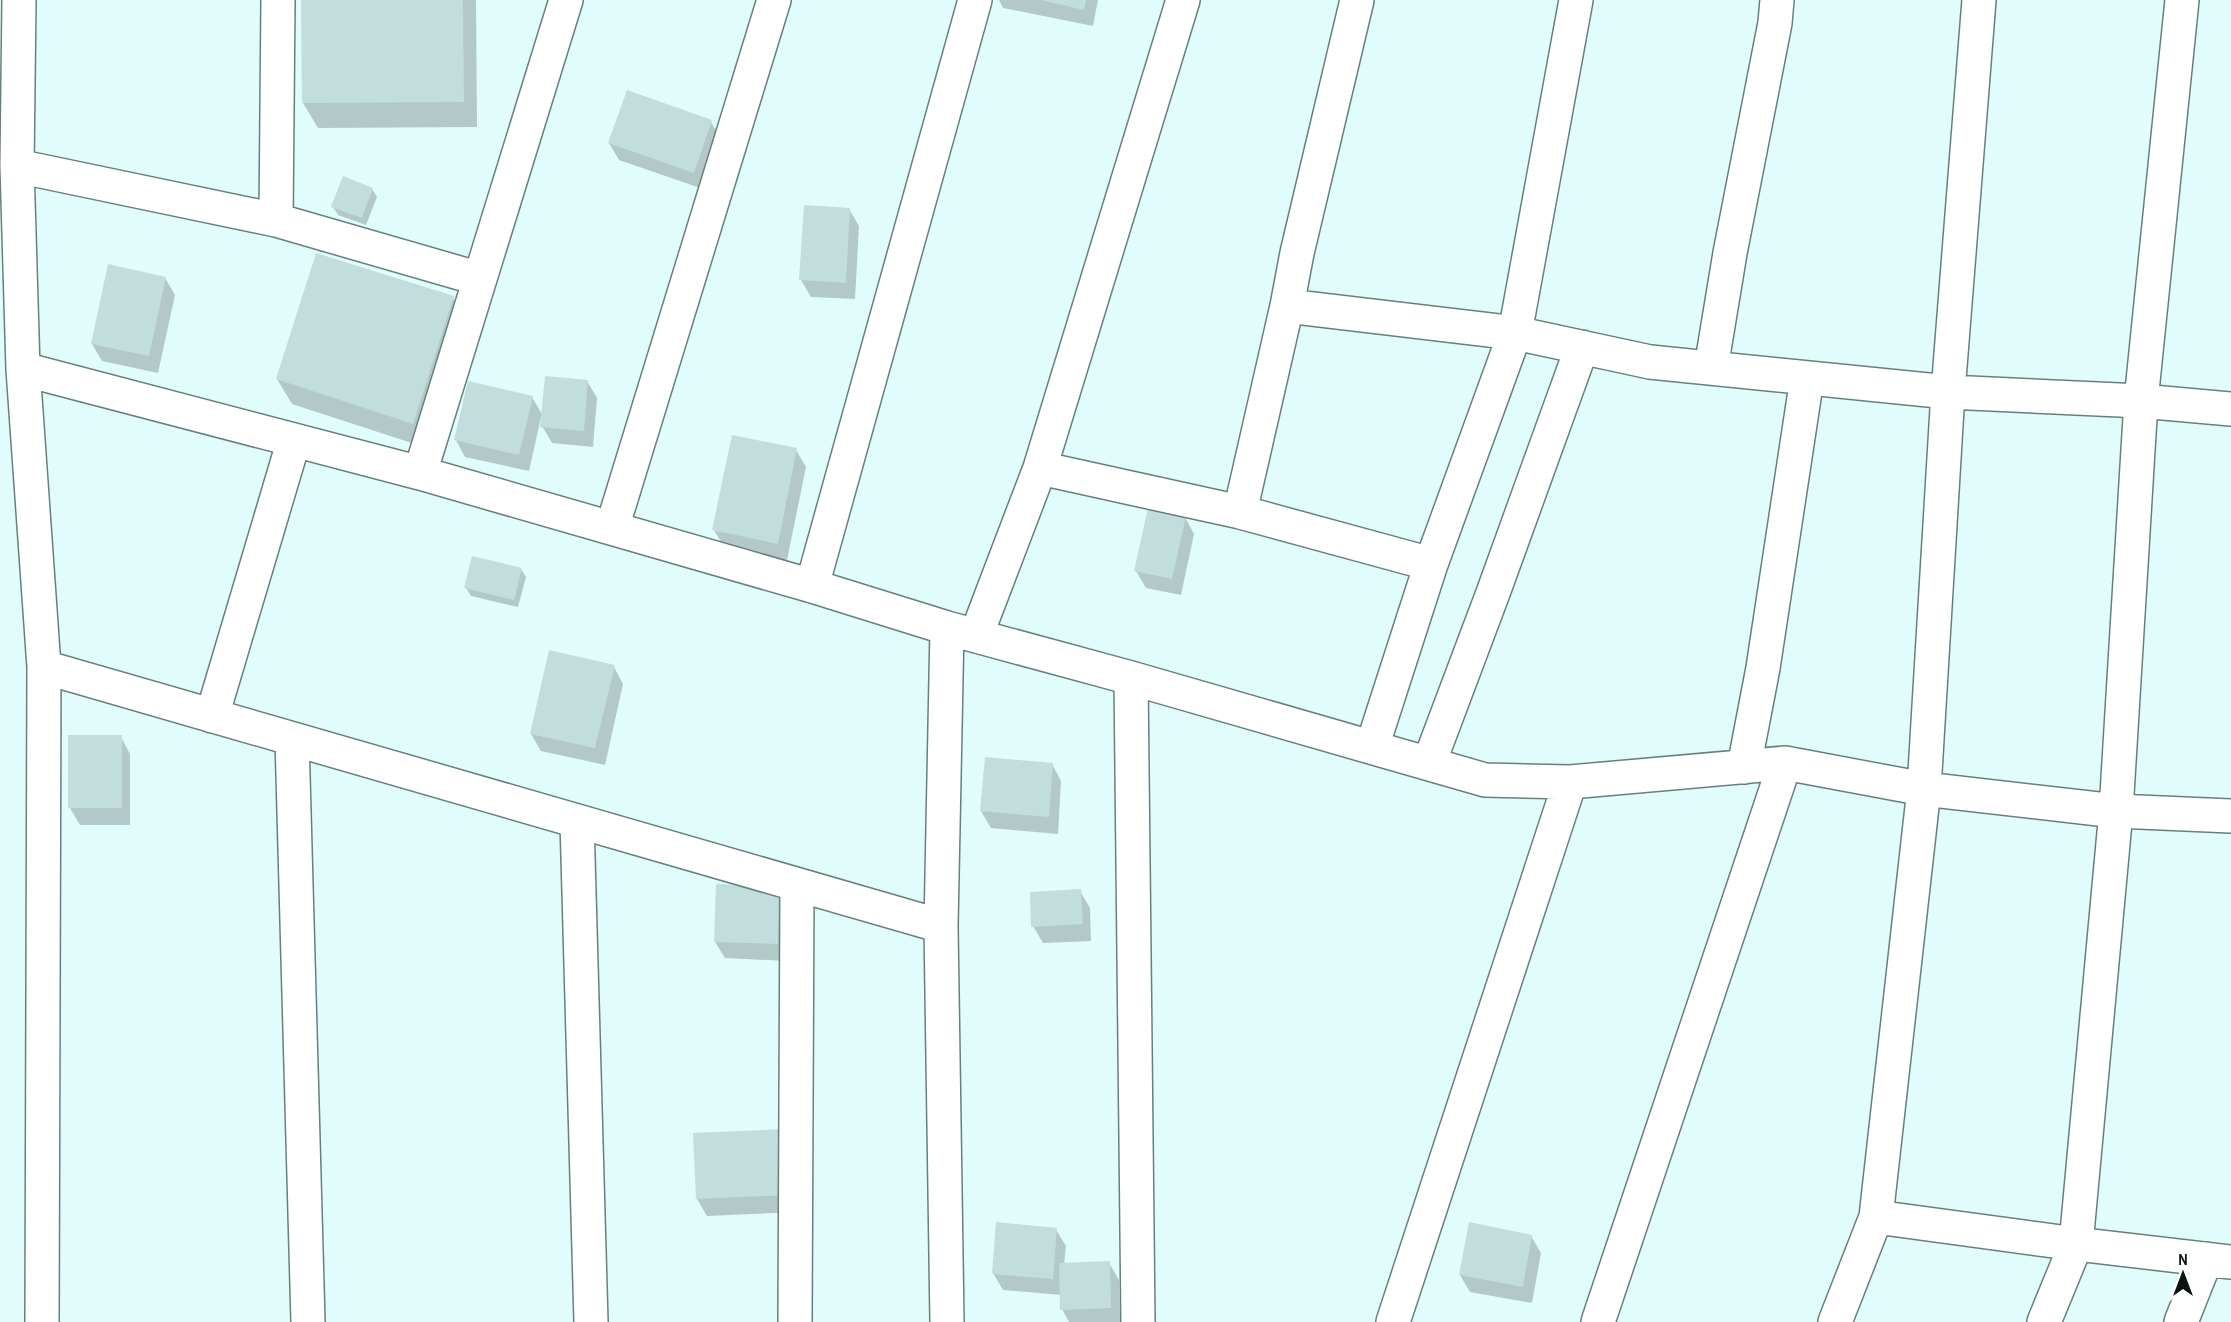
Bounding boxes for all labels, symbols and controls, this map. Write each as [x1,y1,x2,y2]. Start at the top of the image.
north arrow [2153,1244,2213,1304]
text: N [2178,1248,2188,1270]

